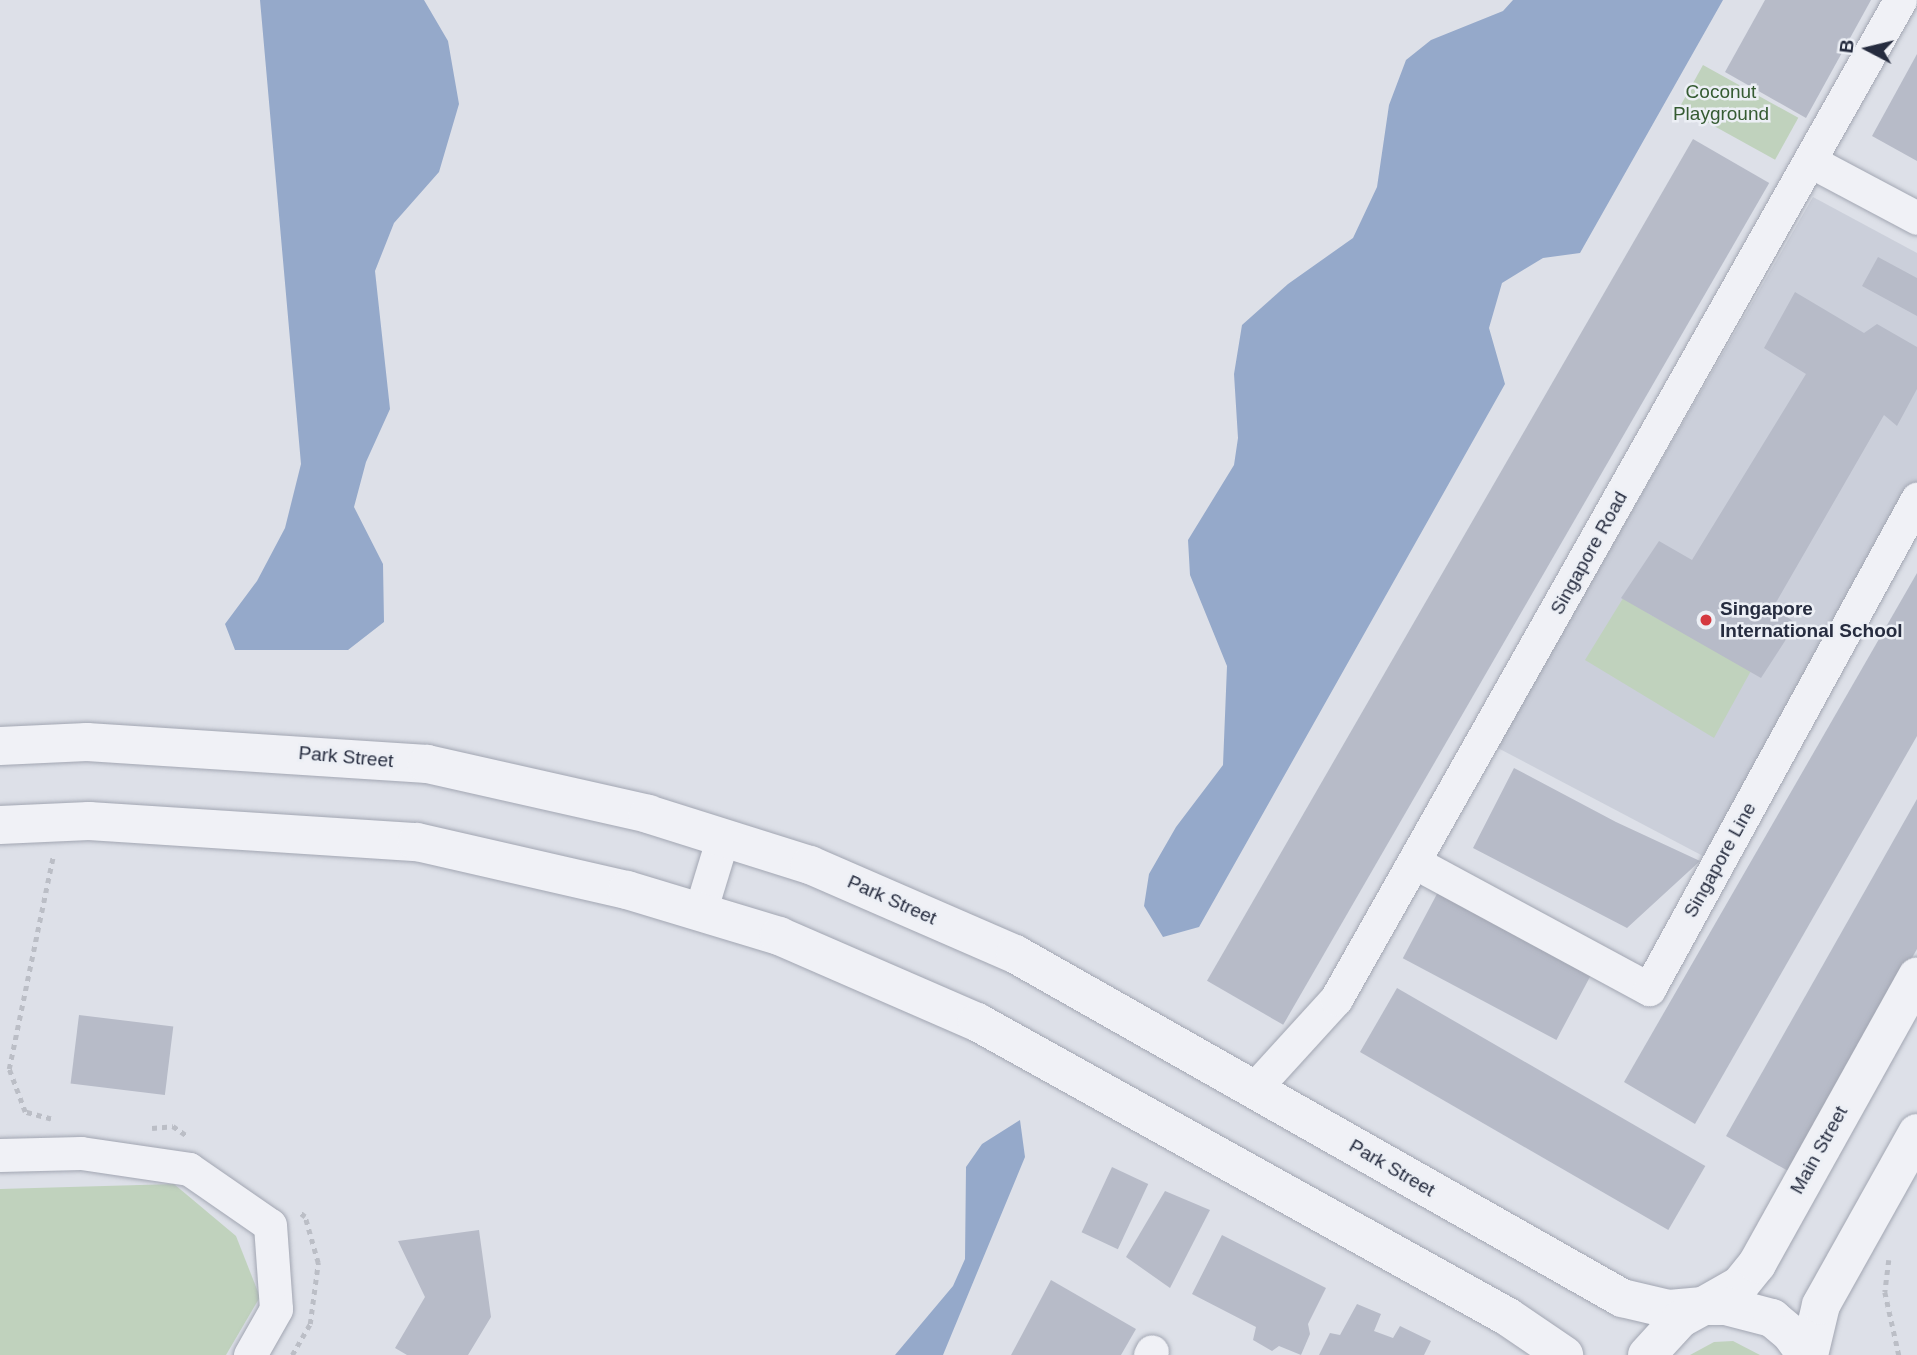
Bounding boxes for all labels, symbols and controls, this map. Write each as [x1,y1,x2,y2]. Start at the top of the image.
north arrow [1833,14,1903,84]
text: B [1835,38,1858,54]
park label: Coconut Playground [1673,81,1769,125]
street label: Singapore Road [1546,487,1632,619]
place label: Singapore International School [1720,598,1903,642]
marker: Singapore International School [1698,612,1714,628]
street label: Park Street [298,742,394,772]
street label: Singapore Line [1679,799,1761,921]
street label: Park Street [844,870,940,930]
street label: Main Street [1785,1102,1853,1198]
street label: Park Street [1345,1134,1439,1202]

